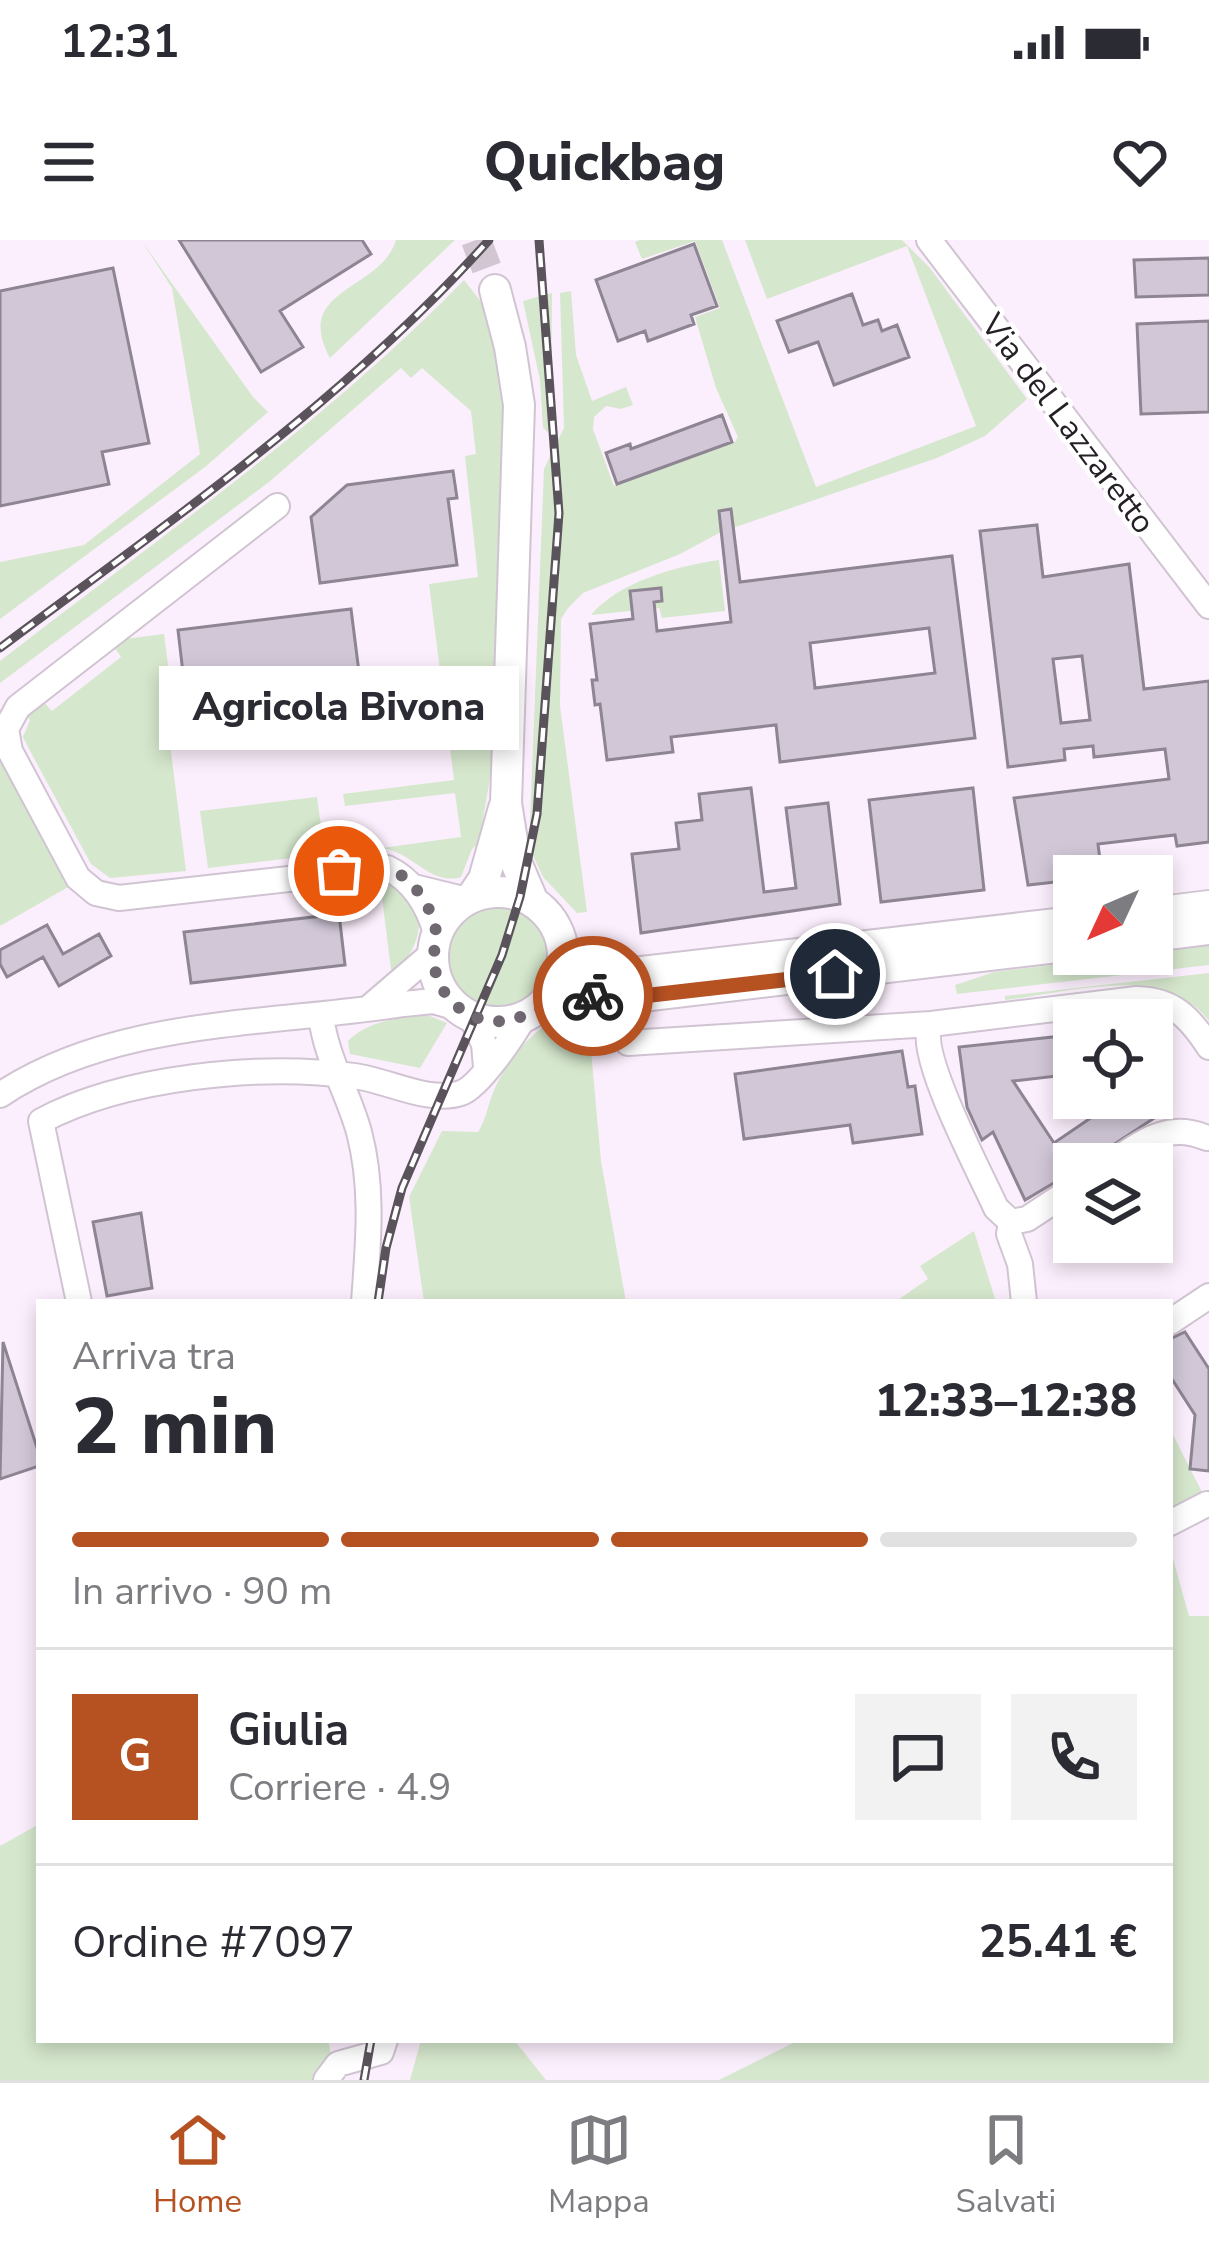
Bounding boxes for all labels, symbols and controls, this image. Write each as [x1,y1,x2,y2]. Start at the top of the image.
text: 12:31 [60,12,179,73]
text: Quickbag [484,125,725,199]
icon: menu [36,129,102,195]
icon: heart [1107,129,1173,195]
street label: Via del Lazzaretto [970,304,1165,543]
callout: Agricola Bivona [159,667,519,751]
text: Agricola Bivona [193,681,485,734]
pin [288,820,390,922]
icon: bag [306,838,372,904]
north arrow [1053,855,1173,975]
map controls [1053,855,1173,1263]
pin [784,923,886,1025]
courier [533,936,653,1056]
icon: home [802,941,868,1007]
icon: bike [560,963,626,1029]
button: locate [1053,999,1173,1119]
button: layers [1053,1143,1173,1263]
text: Arriva tra [72,1330,236,1383]
text: 12:33–12:38 [875,1371,1137,1432]
text: 2 min [72,1374,277,1481]
text: In arrivo · 90 m [72,1565,332,1618]
button: chat [855,1694,981,1820]
button: phone [1011,1694,1137,1820]
text: Giulia [228,1700,349,1761]
text: G [118,1726,152,1787]
text: Corriere · 4.9 [228,1761,451,1814]
text: Ordine #7097 [72,1912,355,1973]
text: 25.41 € [979,1912,1137,1973]
tab: Home [153,2107,242,2224]
tab: Mappa [548,2107,650,2224]
tab: Salvati [956,2107,1056,2224]

